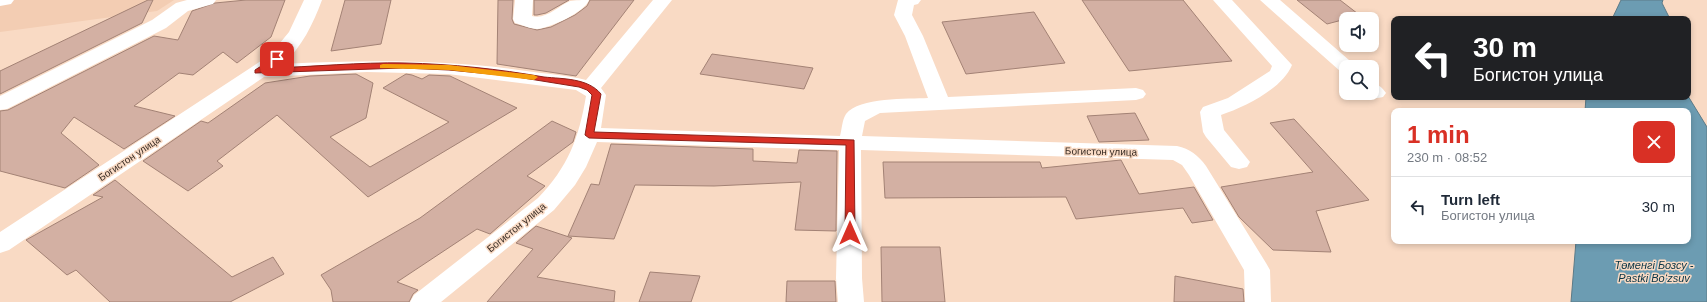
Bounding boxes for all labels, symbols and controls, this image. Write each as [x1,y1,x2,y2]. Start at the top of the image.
map controls [1339,12,1379,100]
button: sound [1339,12,1379,52]
icon: left [1407,32,1459,84]
text: 30 m [1473,32,1537,63]
pin [260,42,294,76]
icon: arrive [266,48,288,70]
button: search [1339,60,1379,100]
text: Богистон улица [1473,65,1603,85]
text: 1 min [1407,121,1470,148]
button: close [1633,121,1675,163]
street label: Богистон улица [96,133,163,183]
street label: Богистон улица [1065,145,1138,158]
text: 230 m · 08:52 [1407,150,1487,165]
text: Turn left [1441,191,1500,208]
icon: left [1407,196,1429,218]
text: 30 m [1642,198,1675,215]
street label: Богистон улица [485,200,548,254]
text: Богистон улица [1441,208,1535,223]
position arrow [829,212,871,254]
water label: Төменгі Бозсу - Pastki Boʻzsuv [1614,259,1694,284]

